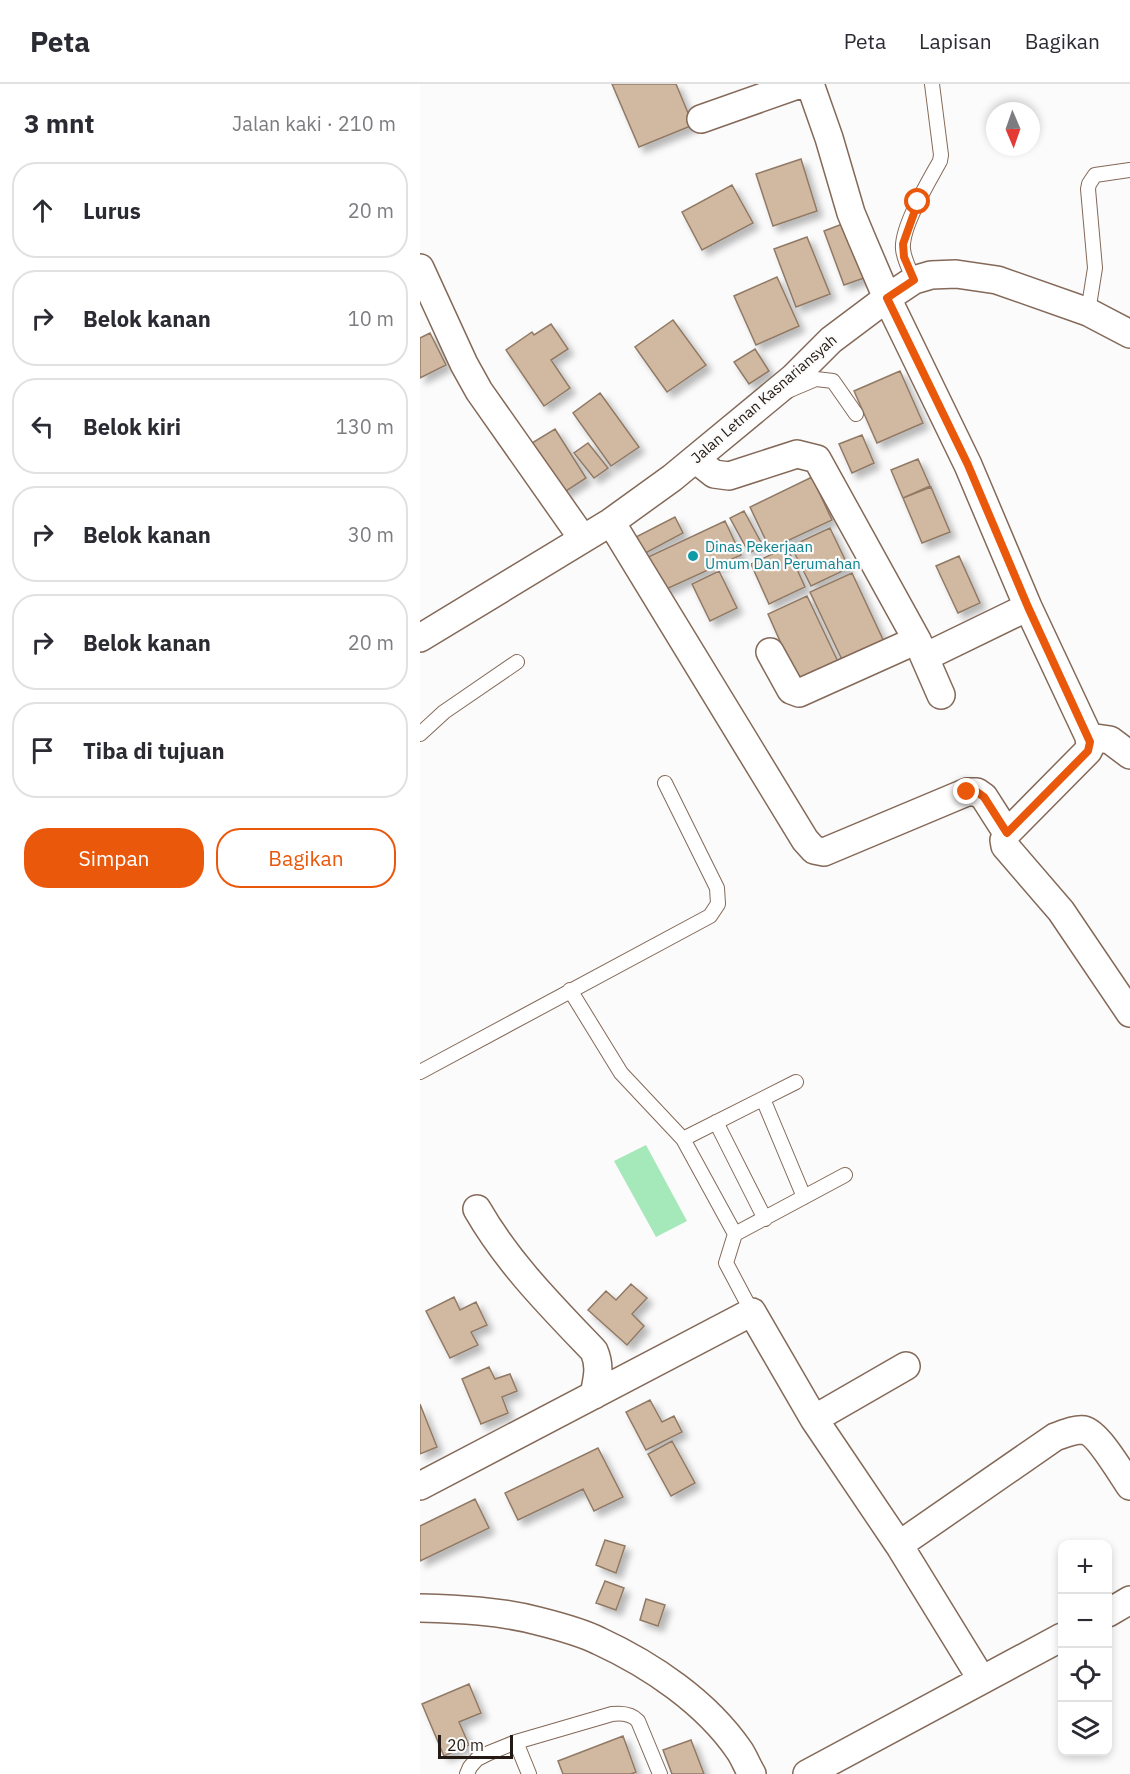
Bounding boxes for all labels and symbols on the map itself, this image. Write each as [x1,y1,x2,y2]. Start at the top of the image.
north arrow [986,102,1040,156]
route start [904,188,930,214]
street label: Jalan Letnan Kasnariansyah [687,330,840,467]
place label: Dinas Pekerjaan Umum Dan Perumahan [705,537,861,573]
marker: Dinas Pekerjaan Umum Dan Perumahan [686,549,700,563]
route end [953,778,979,804]
scale bar [438,1732,513,1760]

